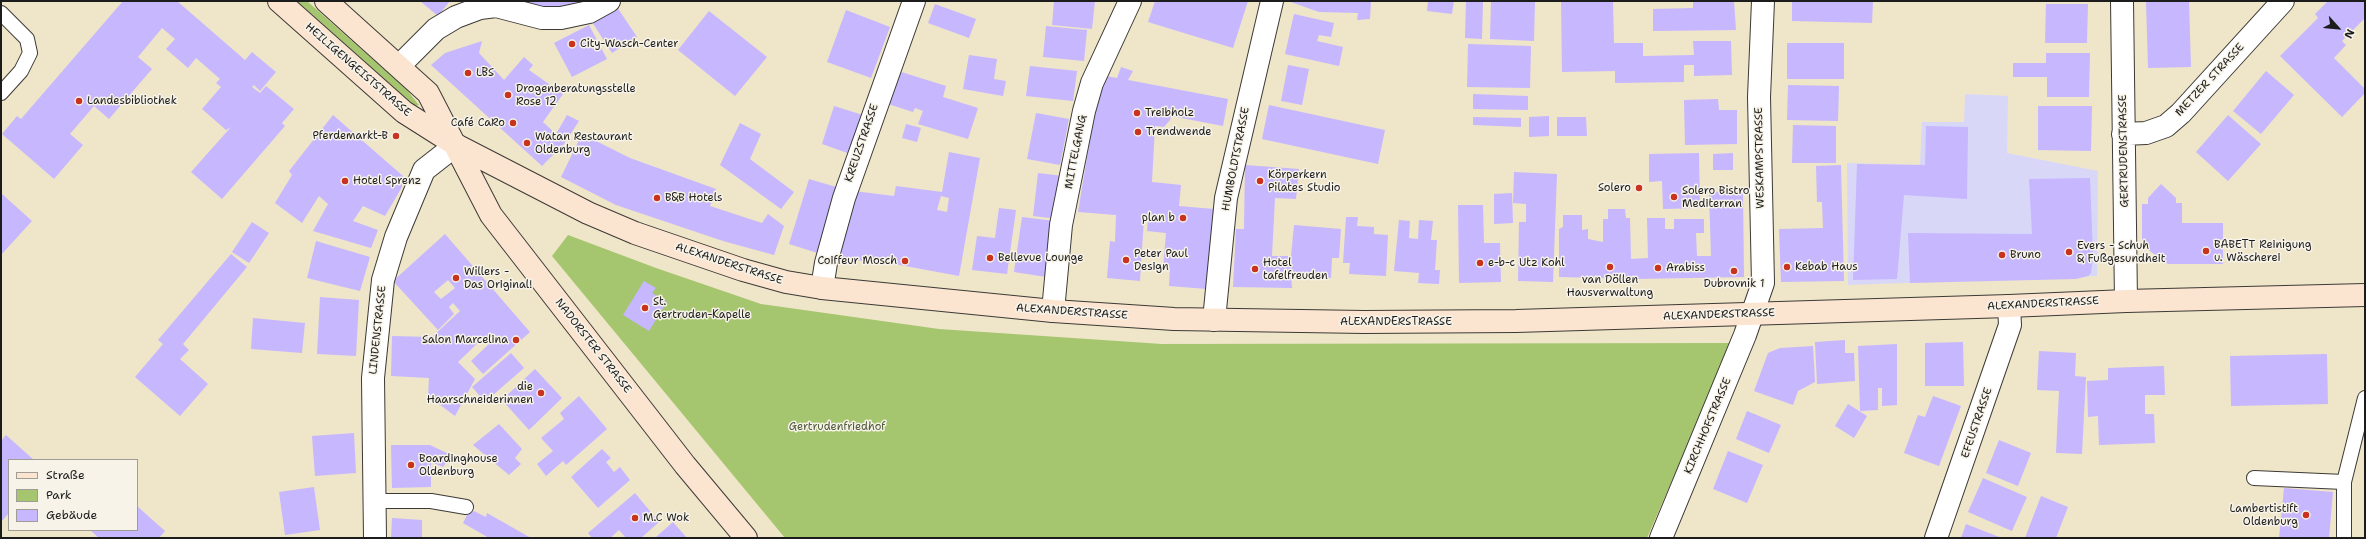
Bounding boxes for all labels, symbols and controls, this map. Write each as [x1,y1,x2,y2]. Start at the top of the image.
north arrow [2318,8,2358,48]
street label: HEILIGENGEISTSTRASSE [302,20,414,120]
text: N [2340,26,2358,41]
place label: City-Wasch-Center [580,37,679,51]
marker: City-Wasch-Center [567,39,577,49]
street label: METZER STRASSE [2173,41,2247,119]
place label: LBS [476,66,494,80]
marker: LBS [463,68,473,78]
place label: Drogenberatungsstelle Rose 12 [516,82,636,108]
marker: Drogenberatungsstelle Rose 12 [503,90,513,100]
place label: Landesbibliothek [87,94,177,108]
street label: GERTRUDENSTRASSE [2116,94,2132,208]
marker: Landesbibliothek [74,96,84,106]
street label: KREUZSTRASSE [842,102,882,184]
place label: Treibholz [1145,106,1194,120]
street label: HUMBOLDTSTRASSE [1219,106,1253,212]
street label: WESKAMPSTRASSE [1753,107,1767,209]
marker: Treibholz [1132,108,1142,118]
street label: MITTELGANG [1062,114,1090,190]
place label: Café CaRo [451,116,505,130]
marker: Café CaRo [508,118,518,128]
place label: Trendwende [1146,125,1211,139]
marker: Trendwende [1133,127,1143,137]
place label: Pferdemarkt-B [312,129,388,143]
place label: Watan Restaurant Oldenburg [535,130,633,156]
marker: Pferdemarkt-B [391,131,401,141]
marker: Watan Restaurant Oldenburg [522,138,532,148]
place label: Körperkern Pilates Studio [1268,168,1341,194]
place label: Hotel Sprenz [353,174,421,188]
marker: Hotel Sprenz [340,176,350,186]
marker: Körperkern Pilates Studio [1255,176,1265,186]
place label: Solero [1598,181,1631,195]
marker: Solero [1634,183,1644,193]
place label: Solero Bistro Mediterran [1682,184,1749,210]
place label: B&B Hotels [665,191,723,205]
marker: Solero Bistro Mediterran [1669,192,1679,202]
marker: B&B Hotels [652,193,662,203]
place label: plan b [1142,211,1175,225]
marker: plan b [1178,213,1188,223]
place label: BABETT Reinigung u. Wäscherei [2214,238,2311,264]
place label: Evers - Schuh & Fußgesundheit [2077,239,2166,265]
street label: ALEXANDERSTRASSE [674,240,784,288]
marker: BABETT Reinigung u. Wäscherei [2201,246,2211,256]
place label: Peter Paul Design [1134,247,1188,273]
marker: Evers - Schuh & Fußgesundheit [2064,247,2074,257]
place label: Bruno [2010,248,2041,262]
marker: Bruno [1997,250,2007,260]
place label: Bellevue Lounge [998,251,1084,265]
marker: Bellevue Lounge [985,253,995,263]
place label: Coiffeur Mosch [817,254,897,268]
marker: Peter Paul Design [1121,255,1131,265]
marker: Coiffeur Mosch [900,256,910,266]
place label: Hotel tafelfreuden [1263,256,1328,282]
place label: e-b-c Utz Kohl [1488,256,1565,270]
marker: e-b-c Utz Kohl [1475,258,1485,268]
place label: Kebab Haus [1795,260,1858,274]
place label: Arabiss [1666,261,1705,275]
marker: van Döllen Hausverwaltung [1605,262,1615,272]
marker: Kebab Haus [1782,262,1792,272]
marker: Arabiss [1653,263,1663,273]
marker: Hotel tafelfreuden [1250,264,1260,274]
place label: Willers - Das Original! [464,265,532,291]
marker: Dubrovnik 1 [1729,266,1739,276]
marker: Willers - Das Original! [451,273,461,283]
place label: van Döllen Hausverwaltung [1567,273,1653,299]
place label: Dubrovnik 1 [1703,277,1765,291]
street label: LINDENSTRASSE [367,285,389,375]
street label: ALEXANDERSTRASSE [1987,294,2099,314]
place label: St. Gertruden-Kapelle [653,295,751,321]
street label: NADORSTER STRASSE [552,296,634,396]
street label: ALEXANDERSTRASSE [1016,302,1128,322]
marker: St. Gertruden-Kapelle [640,303,650,313]
street label: ALEXANDERSTRASSE [1663,306,1775,324]
street label: ALEXANDERSTRASSE [1340,315,1452,329]
place label: Salon Marcelina [422,333,508,347]
marker: Salon Marcelina [511,335,521,345]
street label: KIRCHHOFSTRASSE [1682,376,1734,476]
place label: die Haarschneiderinnen [427,380,533,406]
street label: EFEUSTRASSE [1959,386,1995,460]
marker: die Haarschneiderinnen [536,388,546,398]
park label: Gertrudenfriedhof [789,420,885,434]
place label: Boardinghouse Oldenburg [419,452,498,478]
legend [8,459,138,531]
marker: Boardinghouse Oldenburg [406,460,416,470]
text: Straße [46,467,85,483]
text: Park [46,487,72,503]
place label: Lambertistift Oldenburg [2229,502,2298,528]
text: Gebäude [46,507,97,523]
marker: Lambertistift Oldenburg [2301,510,2311,520]
place label: M.C Wok [643,511,689,525]
marker: M.C Wok [630,513,640,523]

